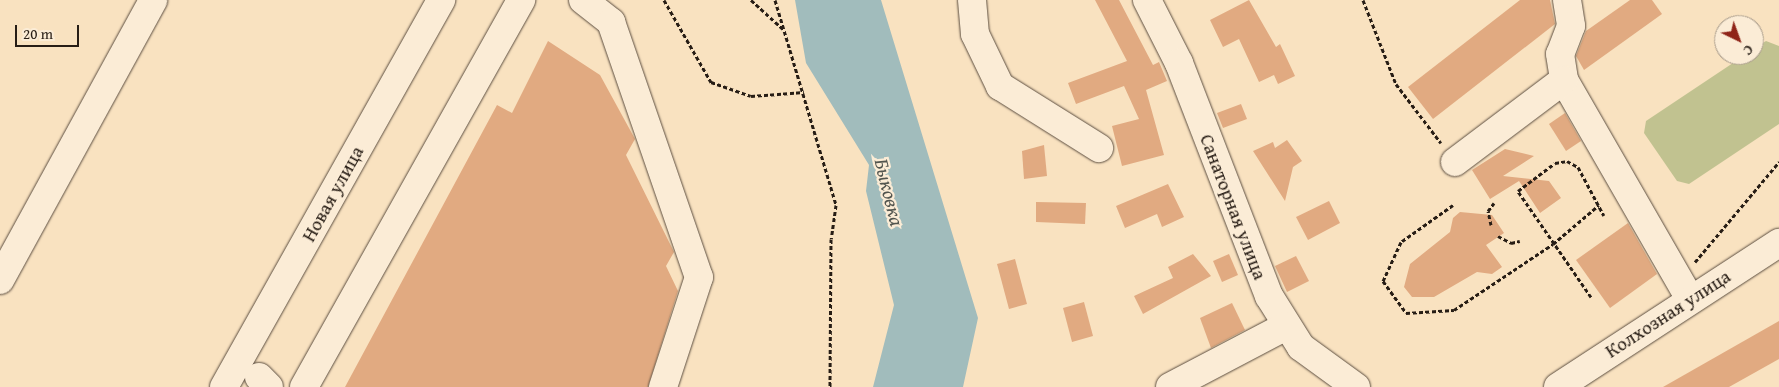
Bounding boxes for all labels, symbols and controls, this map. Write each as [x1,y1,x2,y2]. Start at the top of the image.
scale bar [18,15,81,47]
north arrow [1714,15,1764,65]
text: 20 m [23,23,53,44]
text: С [1739,40,1758,60]
street label: Санаторная улица [1195,131,1271,283]
street label: Новая улица [297,142,369,246]
water label: Быковка [870,156,910,228]
street label: Колхозная улица [1601,265,1735,363]

